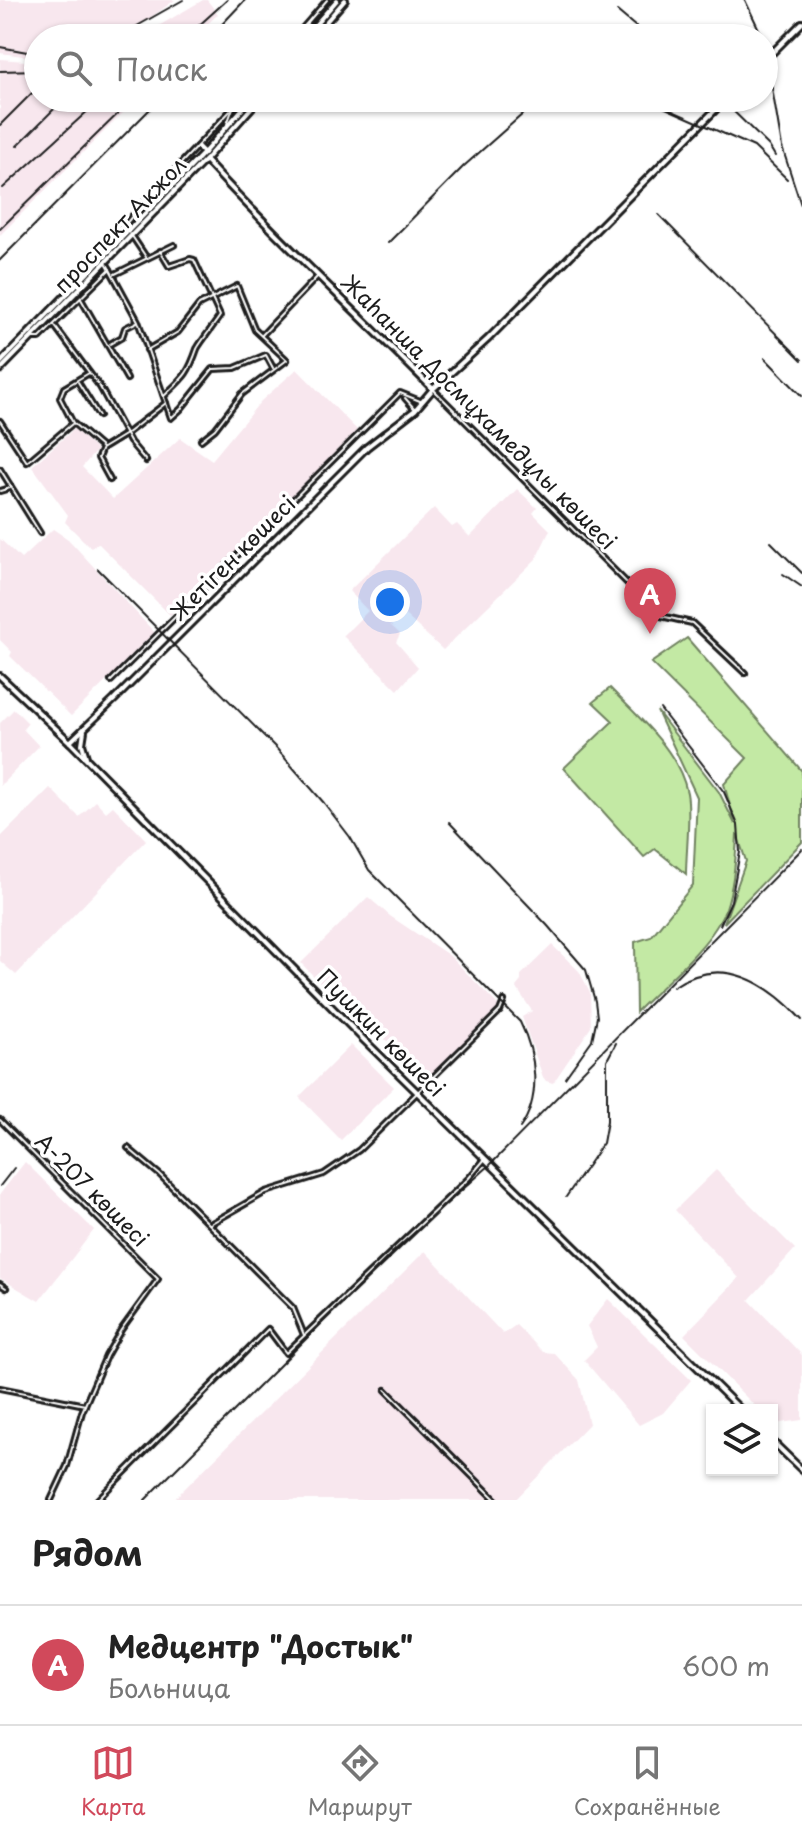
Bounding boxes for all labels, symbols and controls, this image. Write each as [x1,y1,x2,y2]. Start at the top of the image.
search box [24,24,778,112]
icon: search [52,46,96,90]
text: Поиск [116,46,207,91]
street label: проспект Акжол [45,148,193,300]
street label: Жаһанша Досмұхамедұлы көшесі [335,266,625,556]
street label: Жетіген көшесі [162,487,302,627]
pin: A [624,568,676,634]
your location [370,582,410,622]
street label: Пушкин көшесі [311,960,454,1103]
street label: А-207 көшесі [29,1124,158,1253]
map controls [706,1404,778,1476]
button: layers [706,1404,778,1476]
text: Рядом [32,1526,143,1578]
text: Медцентр "Достык" [108,1623,413,1668]
text: A [48,1646,68,1685]
text: 600 m [682,1646,770,1685]
text: Больница [108,1668,230,1707]
tab: Карта [81,1741,146,1822]
tab: Маршрут [308,1741,412,1822]
tab: Сохранённые [574,1741,721,1822]

